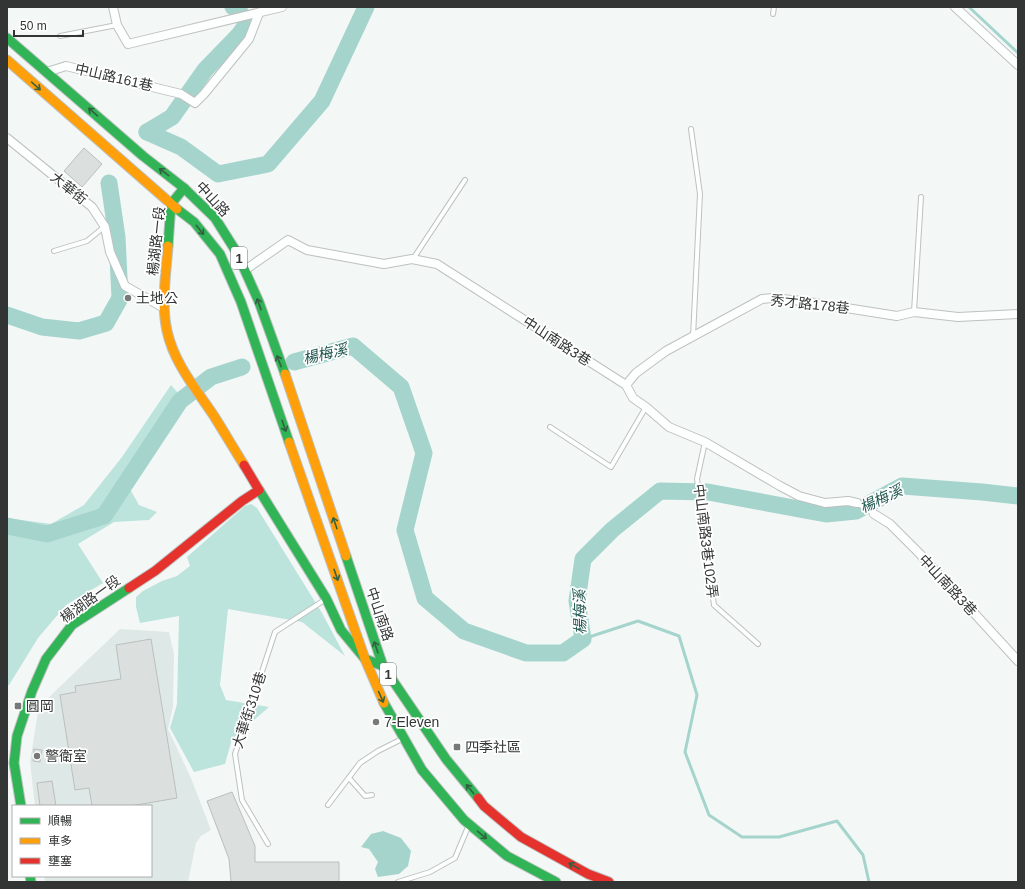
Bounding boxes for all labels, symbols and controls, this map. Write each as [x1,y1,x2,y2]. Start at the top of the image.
scale bar [14,12,83,38]
text: 50 m [20,19,47,33]
street label: 中山路161巷 [74,60,154,94]
one-way arrow [31,81,41,91]
one-way arrow [88,108,99,117]
one-way arrow [158,168,169,177]
street label: 大華街 [48,169,90,207]
street label: 中山路 [193,178,233,220]
street label: 楊湖路一段 [144,205,168,277]
one-way arrow [196,224,205,235]
road number: 1 [231,247,247,269]
place label: 土地公 [136,290,178,306]
street label: 秀才路178巷 [770,292,850,316]
marker: 土地公 [123,293,133,303]
one-way arrow [255,299,263,311]
street label: 中山南路3巷 [520,313,594,369]
water label: 楊梅溪 [301,340,351,367]
one-way arrow [275,355,283,367]
one-way arrow [280,420,288,432]
water label: 楊梅溪 [857,480,907,516]
street label: 中山南路3巷102弄 [691,483,721,599]
one-way arrow [331,517,338,530]
street label: 中山南路3巷 [916,551,980,619]
one-way arrow [333,569,340,582]
street label: 楊湖路一段 [57,572,123,626]
street label: 中山南路 [363,585,397,643]
water label: 楊梅溪 [571,587,588,635]
one-way arrow [372,640,379,653]
road number: 1 [380,663,396,685]
street label: 大華街310巷 [229,670,269,750]
one-way arrow [378,691,385,703]
place label: 圓岡 [26,698,54,714]
marker: 圓岡 [13,701,23,711]
place label: 7-Eleven [384,714,439,730]
marker: 7-Eleven [371,717,381,727]
place label: 四季社區 [465,739,521,755]
marker: 四季社區 [452,742,462,752]
place label: 警衛室 [45,748,87,764]
marker: 警衛室 [32,751,42,761]
one-way arrow [466,784,475,795]
legend [12,805,152,877]
text: 順暢 [48,814,72,828]
one-way arrow [476,830,486,839]
text: 車多 [48,834,72,848]
text: 壅塞 [48,854,72,868]
one-way arrow [568,862,580,869]

